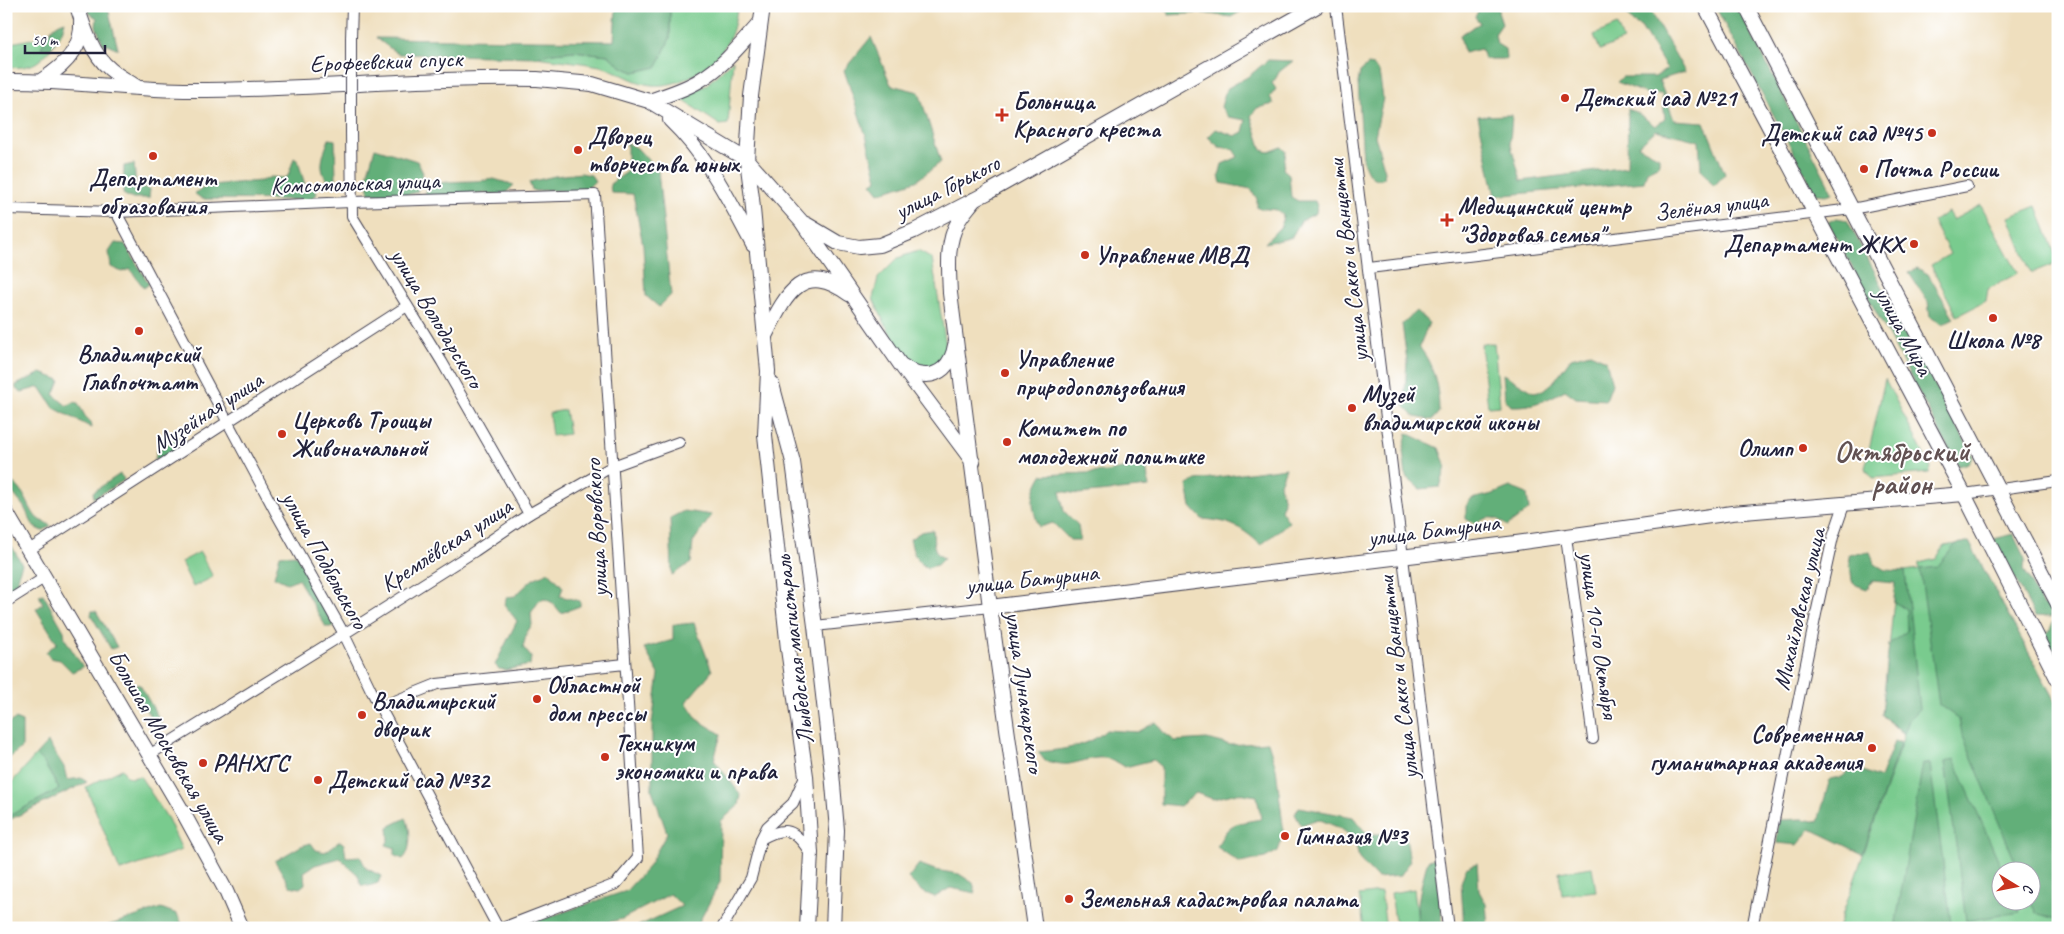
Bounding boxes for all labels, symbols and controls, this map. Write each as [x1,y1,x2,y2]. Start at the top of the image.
scale bar [25,22,105,54]
text: 50 m [32,31,59,50]
street label: Ерофеевский спуск [309,43,465,79]
place label: Детский сад №21 [1575,83,1739,113]
place label: Больница Красного креста [1013,86,1162,144]
marker: Детский сад №21 [1559,92,1571,104]
marker: Больница Красного креста [995,108,1009,122]
place label: Детский сад №45 [1761,118,1925,148]
place label: Дворец творчества юных [588,121,740,179]
marker: Детский сад №45 [1926,127,1938,139]
marker: Дворец творчества юных [572,144,584,156]
street label: улица Горького [888,147,1006,227]
marker: Департамент образования [147,150,159,162]
place label: Почта России [1874,154,2000,184]
street label: улица Сакко и Ванцетти [1320,155,1376,366]
place label: Департамент образования [89,163,217,221]
marker: Почта России [1858,163,1870,175]
street label: Комсомольская улица [270,165,441,201]
street label: Зелёная улица [1653,184,1771,228]
place label: Медицинский центр "Здоровая семья" [1458,191,1633,249]
marker: Медицинский центр "Здоровая семья" [1440,213,1454,227]
place label: Департамент ЖКХ [1724,229,1908,259]
marker: Департамент ЖКХ [1908,238,1920,250]
place label: Управление МВД [1095,240,1250,270]
street label: улица Володарского [382,241,492,395]
marker: Управление МВД [1079,249,1091,261]
street label: улица Мира [1867,280,1941,382]
marker: Школа №8 [1987,312,1999,324]
marker: Владимирский Главпочтамт [133,325,145,337]
place label: Школа №8 [1946,325,2043,355]
place label: Владимирский Главпочтамт [77,339,202,397]
place label: Управление природопользования [1015,344,1185,403]
street label: Музейная улица [146,364,270,460]
marker: Управление природопользования [999,367,1011,379]
place label: Музей владимирской иконы [1362,379,1540,437]
marker: Музей владимирской иконы [1346,402,1358,414]
place label: Церковь Троицы Живоначальной [292,405,432,463]
place label: Комитет по молодежной политике [1017,413,1205,471]
marker: Церковь Троицы Живоначальной [276,428,288,440]
place label: Олимп [1738,433,1794,463]
district label: Октябрьский район [1835,433,1971,503]
marker: Комитет по молодежной политике [1001,436,1013,448]
marker: Олимп [1797,442,1809,454]
street label: улица Воровского [577,457,615,600]
street label: улица Подбельского [274,484,376,635]
street label: Кремлёвская улица [374,491,519,599]
street label: улица Батурина [1364,507,1503,553]
street label: Михайловская улица [1766,523,1833,693]
street label: улица 10-го Октября [1572,548,1626,722]
street label: Лыбедская магистраль [767,552,820,746]
street label: улица Батурина [962,557,1101,601]
street label: улица Сакко и Ванцетти [1370,572,1426,783]
street label: улица Луначарского [999,607,1052,777]
street label: Большая Московская улица [102,644,237,849]
place label: Областной дом прессы [547,670,647,728]
place label: Владимирский дворик [372,686,497,744]
marker: Областной дом прессы [531,693,543,705]
marker: Владимирский дворик [356,709,368,721]
place label: Современная гуманитарная академия [1650,719,1863,777]
place label: Техникум экономики и права [615,728,778,786]
marker: Современная гуманитарная академия [1866,742,1878,754]
place label: РАНХГС [213,748,292,778]
marker: Техникум экономики и права [599,751,611,763]
marker: РАНХГС [197,757,209,769]
place label: Детский сад №32 [328,765,491,795]
marker: Детский сад №32 [312,774,324,786]
place label: Гимназия №3 [1295,821,1409,851]
marker: Гимназия №3 [1279,830,1291,842]
north arrow [1992,862,2042,912]
text: С [2019,883,2037,895]
place label: Земельная кадастровая палата [1079,884,1360,914]
marker: Земельная кадастровая палата [1063,893,1075,905]

